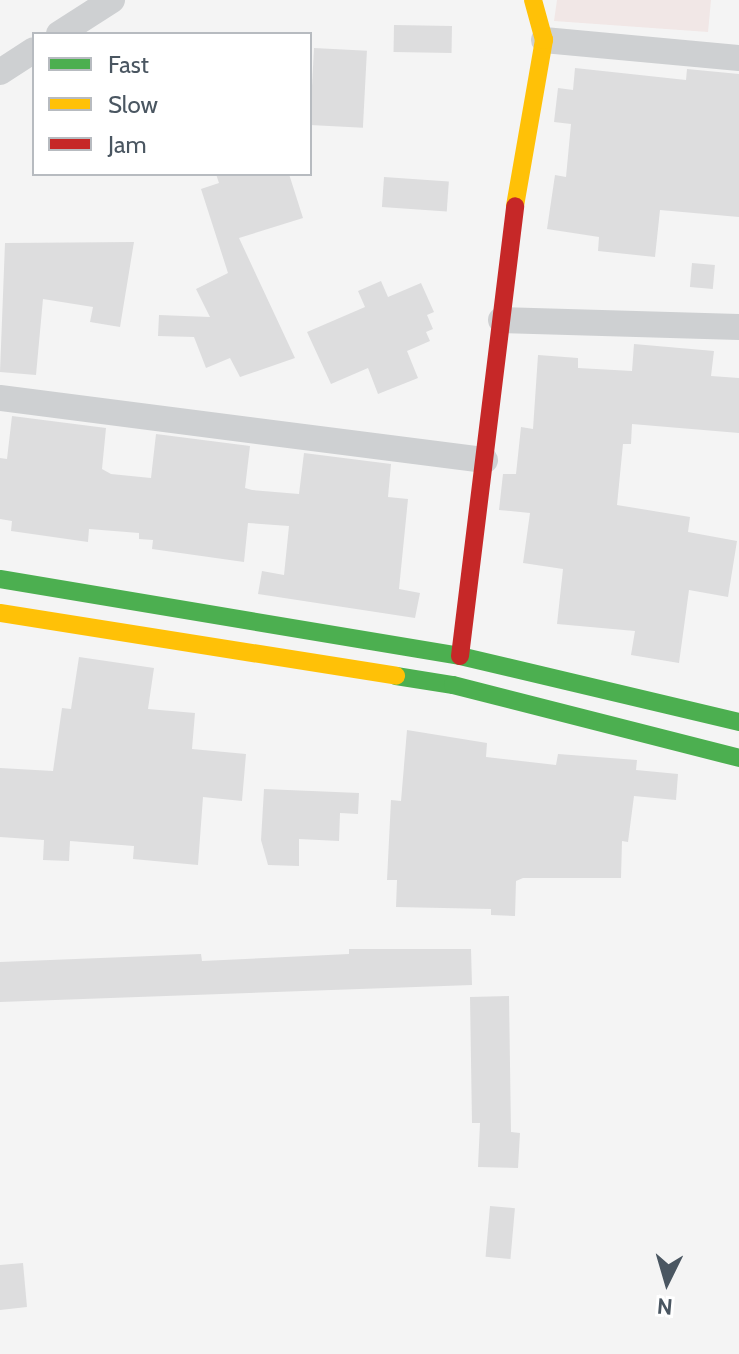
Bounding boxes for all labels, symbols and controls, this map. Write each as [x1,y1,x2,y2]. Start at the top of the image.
legend [32,32,312,176]
text: Fast [108,50,149,79]
text: Slow [108,90,158,119]
text: Jam [108,130,146,159]
north arrow [627,1242,707,1322]
text: N [656,1292,674,1321]

